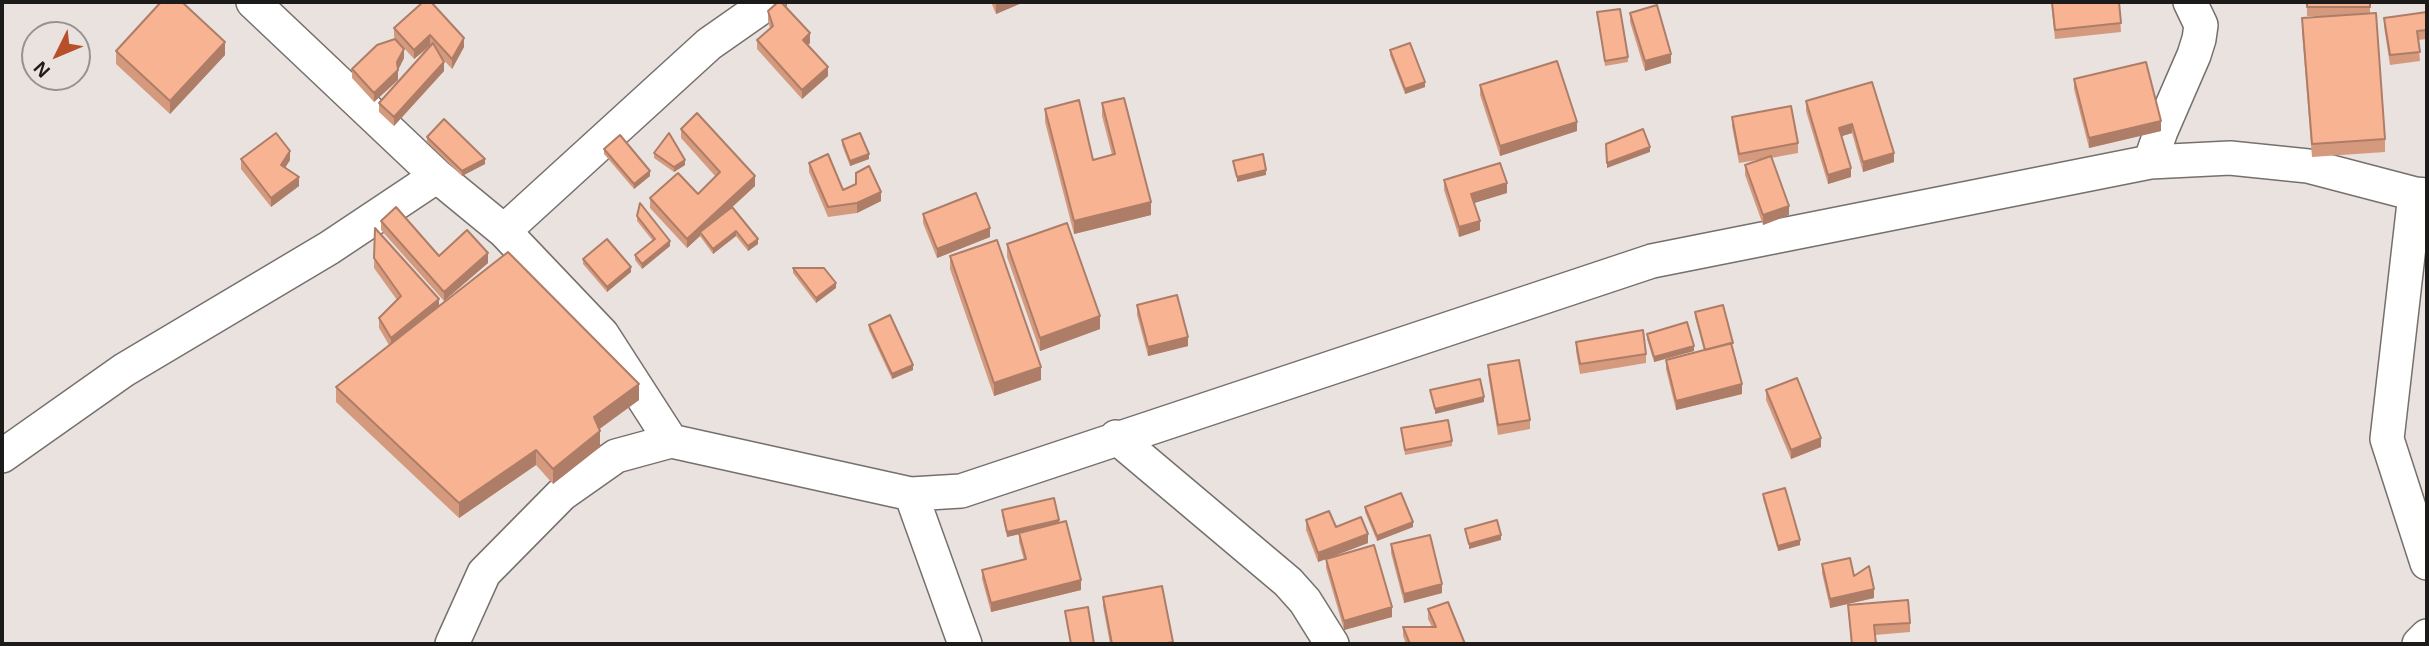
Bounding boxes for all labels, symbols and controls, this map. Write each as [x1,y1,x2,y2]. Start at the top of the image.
north arrow [21,21,91,91]
text: N [29,57,54,81]

